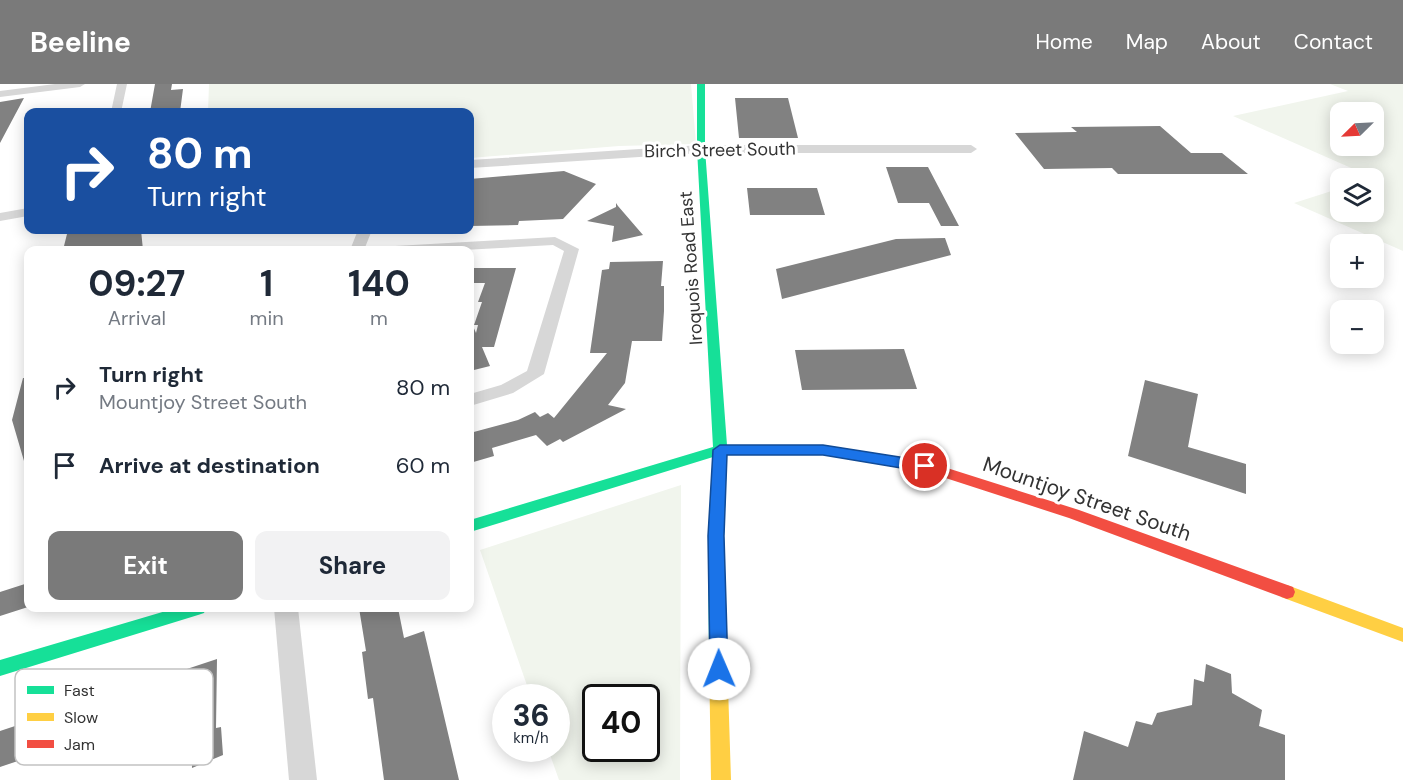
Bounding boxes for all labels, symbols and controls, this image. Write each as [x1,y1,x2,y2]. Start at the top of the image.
text: Beeline [30,24,131,61]
text: Home [1035,28,1093,56]
text: Map [1126,28,1168,56]
text: About [1201,28,1261,56]
text: Contact [1294,28,1373,56]
north arrow [1330,102,1384,156]
map controls [1330,102,1384,354]
text: 80 m [147,126,253,181]
icon: right [48,132,126,210]
street label: Birch Street South [644,137,796,163]
button: layers [1330,168,1384,222]
text: Turn right [147,179,267,214]
street label: Iroquois Road East [674,190,708,346]
button: + [1330,234,1384,288]
text: 09:27 [88,260,185,307]
text: 1 [260,260,273,307]
text: 140 [348,260,410,307]
button: − [1330,300,1384,354]
text: Arrival [108,305,166,331]
text: min [250,305,284,331]
text: m [370,305,388,331]
text: Turn right [99,360,204,389]
icon: right [48,371,81,404]
text: 80 m [396,373,450,402]
text: Mountjoy Street South [99,389,307,415]
pin [899,440,950,491]
icon: arrive [48,449,81,482]
icon: arrive [908,449,941,482]
street label: Mountjoy Street South [979,450,1195,548]
text: Arrive at destination [99,451,320,480]
text: 60 m [396,451,450,480]
button: Exit [48,531,243,600]
button: Share [255,531,450,600]
position arrow [687,637,751,701]
legend [15,669,213,765]
text: Fast [64,680,95,701]
speed limit sign: 40 [582,684,660,762]
text: 36 [512,696,550,735]
text: Slow [64,707,98,728]
text: km/h [513,728,549,748]
text: Jam [64,734,95,755]

